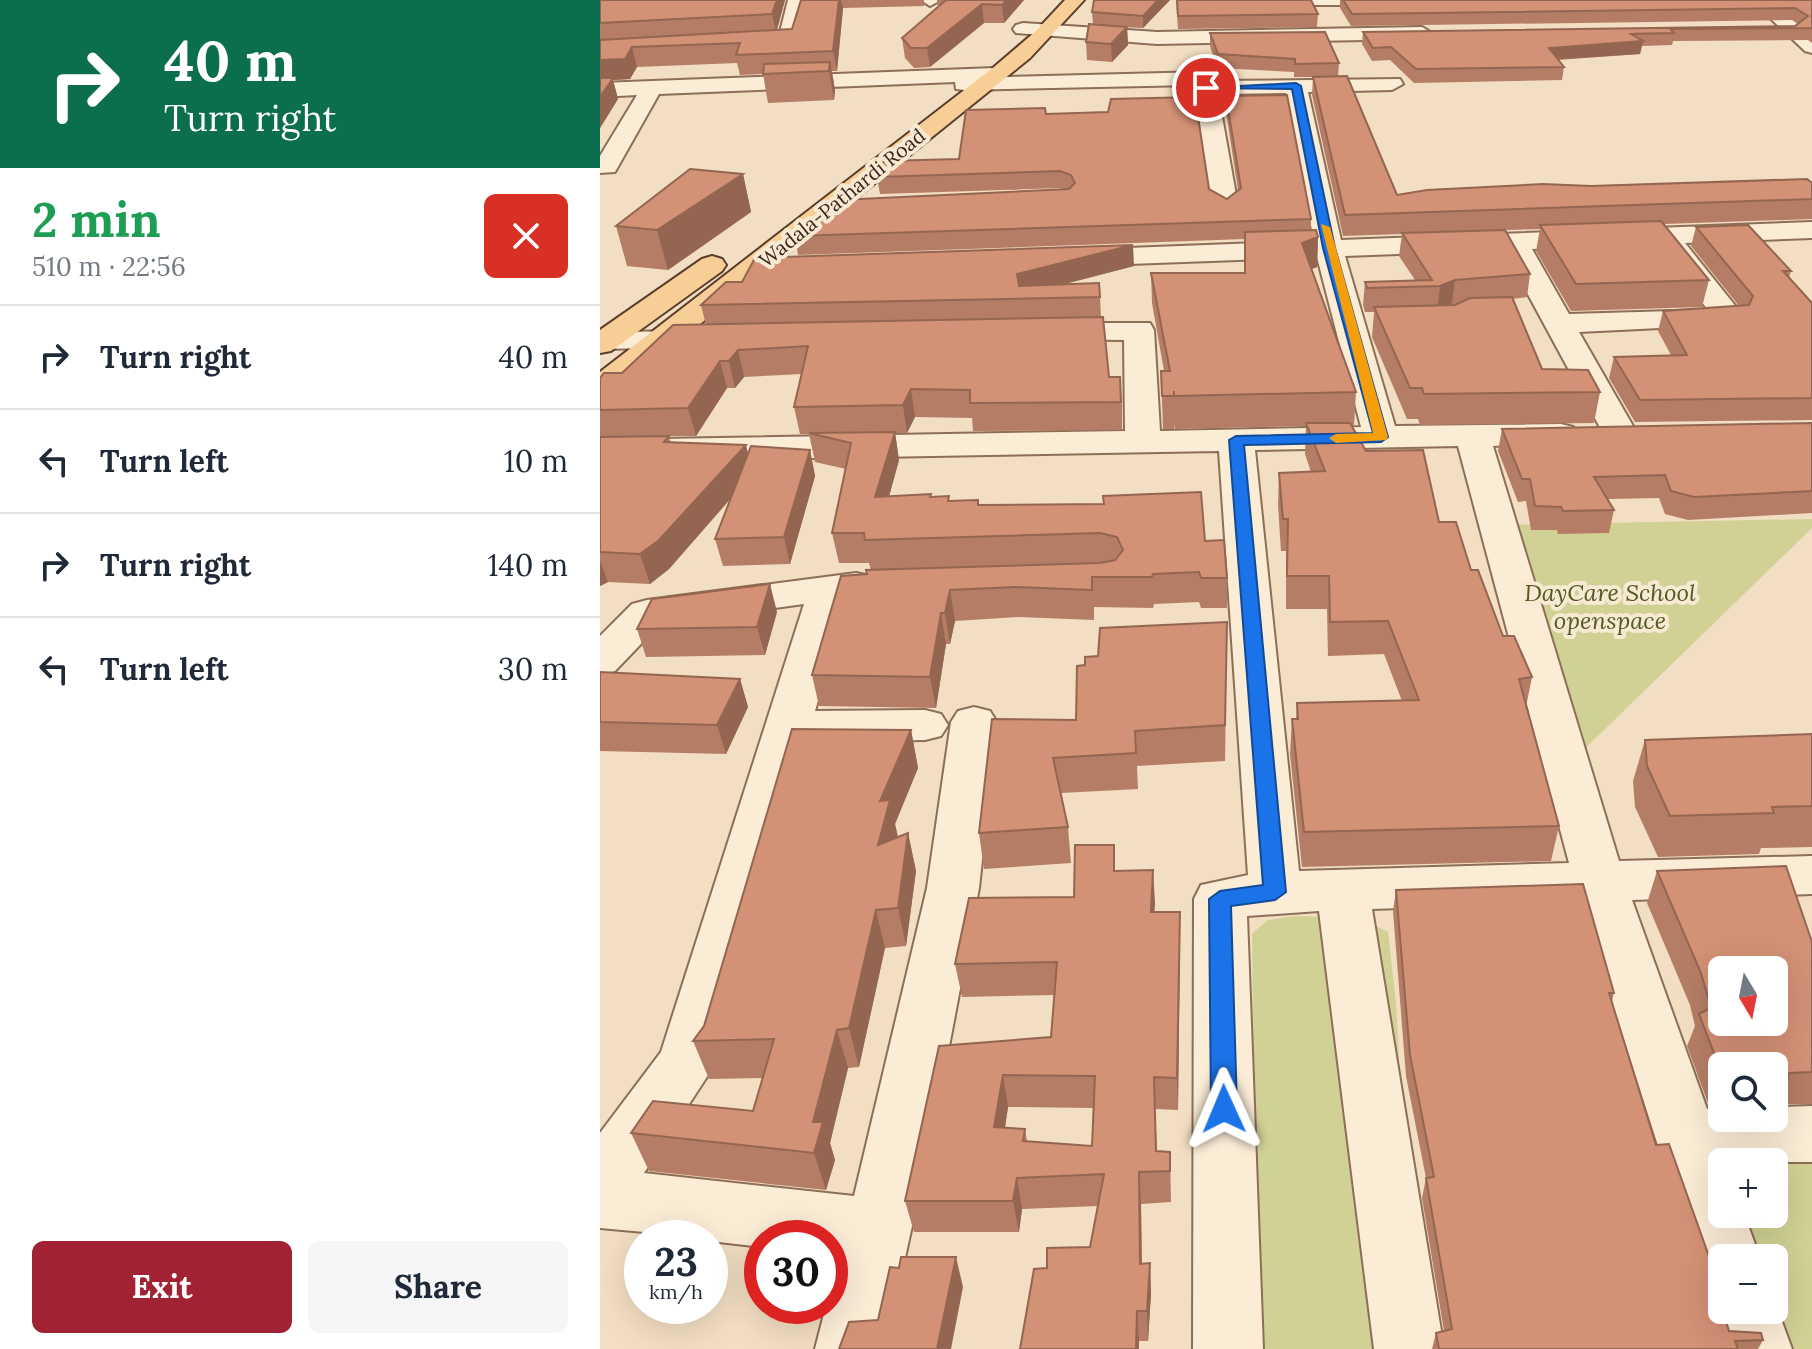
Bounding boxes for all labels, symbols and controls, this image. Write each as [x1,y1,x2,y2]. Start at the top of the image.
text: 40 m [164,25,297,96]
icon: right [32,32,136,136]
pin [1172,54,1240,122]
icon: arrive [1184,66,1228,110]
text: Turn right [164,95,337,141]
street label: Wadala-Pathardi Road [753,123,930,272]
text: 2 min [32,189,161,250]
button: close [484,194,568,278]
text: 510 m · 22:56 [32,250,186,283]
icon: right [32,335,76,379]
text: Turn right [100,338,251,376]
text: 40 m [498,338,568,376]
icon: left [32,439,76,483]
text: Turn left [100,442,228,480]
text: 10 m [504,442,568,480]
icon: right [32,543,76,587]
text: Turn right [100,546,251,584]
text: 140 m [487,546,568,584]
park label: DayCare School openspace [1524,577,1696,636]
icon: left [32,647,76,691]
text: Turn left [100,650,228,688]
text: 30 m [498,650,568,688]
north arrow [1708,956,1788,1036]
map controls [1708,956,1788,1324]
button: search [1708,1052,1788,1132]
position arrow [1182,1067,1266,1151]
button: + [1708,1148,1788,1228]
speed limit sign: 30 [744,1220,848,1324]
text: 23 [654,1236,698,1287]
button: Exit [32,1241,292,1333]
button: Share [308,1241,568,1333]
button: − [1708,1244,1788,1324]
text: km/h [649,1279,703,1304]

